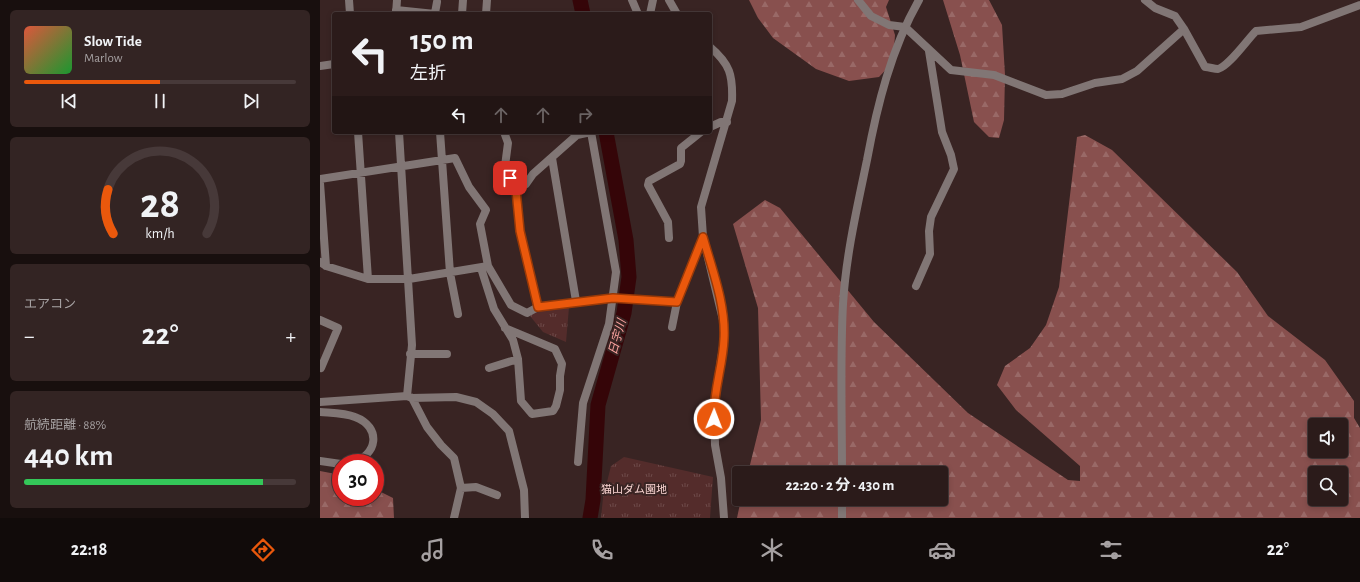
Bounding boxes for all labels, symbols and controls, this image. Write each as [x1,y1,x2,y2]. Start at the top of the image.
text: 150 m [410,27,474,55]
icon: left [344,28,396,80]
text: Slow Tide [84,34,142,49]
text: Marlow [84,52,122,65]
text: 左折 [410,65,446,83]
icon: previous [58,90,80,112]
icon: pause [149,90,171,112]
icon: next [240,90,262,112]
icon: left [448,104,470,126]
icon: ahead [490,104,512,126]
icon: ahead [532,104,554,126]
icon: right [574,104,596,126]
pin [493,161,527,195]
icon: arrive [499,167,521,189]
text: 28 [140,183,180,224]
text: km/h [145,226,175,240]
text: エアコン [24,298,76,311]
water label: 日宇川 [605,316,628,356]
text: 22° [141,320,179,350]
text: − [24,325,35,347]
text: + [285,325,296,347]
position arrow [693,398,735,440]
map controls [1308,418,1348,506]
button: sound [1308,418,1348,458]
text: 航続距離 · 88% [24,419,106,432]
text: 440 km [24,441,113,471]
speed limit sign: 30 [332,454,384,506]
button: search [1308,466,1348,506]
text: 22:20 · 2 分 · 430 m [786,478,894,493]
park label: 猫山ダム園地 [601,483,667,495]
icon: directions [249,536,277,564]
icon: music [419,536,447,564]
icon: phone [588,536,616,564]
icon: climate [758,536,786,564]
icon: car [928,536,956,564]
icon: filters [1097,536,1125,564]
text: 22:18 [71,541,107,559]
text: 22° [1267,541,1289,559]

